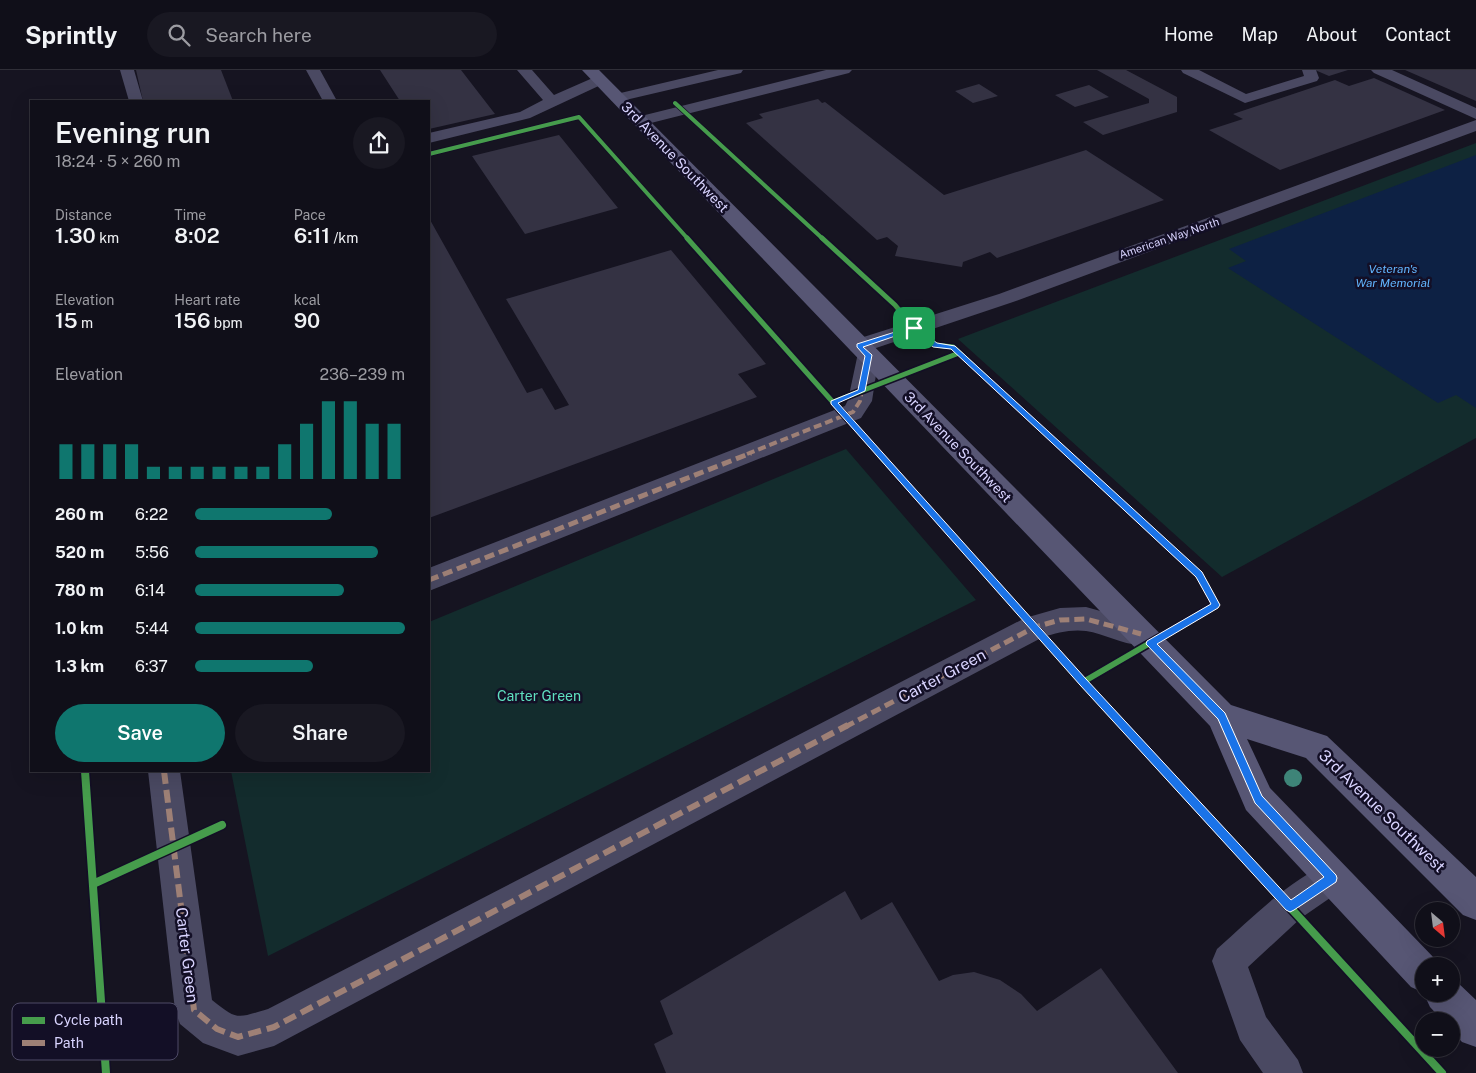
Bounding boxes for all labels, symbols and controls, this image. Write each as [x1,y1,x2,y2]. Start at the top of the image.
search box [147,12,497,57]
text: Sprintly [25,21,117,49]
icon: search [165,21,193,49]
text: Search here [205,24,312,46]
text: Home [1164,24,1214,45]
text: Map [1242,24,1278,45]
text: About [1306,24,1357,45]
text: Contact [1385,24,1451,45]
street label: 3rd Avenue Southwest [618,99,732,215]
text: Evening run [55,116,211,149]
button: share [353,117,405,169]
text: 18:24 · 5 × 260 m [55,152,180,171]
text: Distance [55,207,112,223]
text: Time [174,207,206,223]
text: Pace [294,207,326,223]
street label: American Way North [1117,215,1221,261]
text: 1.30 [55,223,96,248]
text: 8:02 [174,223,220,248]
text: 6:11 [294,223,330,248]
text: km [96,230,119,246]
text: /km [330,230,358,246]
water label: Veteran's War Memorial [1356,262,1430,290]
text: Elevation [55,292,114,308]
text: Heart rate [174,292,241,308]
text: kcal [294,292,321,308]
pin [893,307,935,349]
text: 15 [55,308,78,333]
text: 156 [174,308,210,333]
text: 90 [294,308,320,333]
icon: arrive [900,314,928,342]
text: m [78,315,93,331]
text: bpm [210,315,243,331]
text: Elevation [55,365,123,384]
text: 236–239 m [319,365,405,384]
street label: 3rd Avenue Southwest [901,389,1015,505]
text: 260 m [55,505,104,524]
text: 6:22 [135,505,168,524]
text: 520 m [55,543,104,562]
text: 5:56 [135,543,169,562]
text: 780 m [55,581,104,600]
text: 6:14 [135,581,165,600]
text: 1.0 km [55,619,104,638]
text: 5:44 [135,619,169,638]
street label: Carter Green [895,645,989,707]
text: 1.3 km [55,657,104,676]
text: 6:37 [135,657,168,676]
park label: Carter Green [497,688,581,704]
button: Save [55,704,225,762]
button: Share [235,704,405,762]
street label: 3rd Avenue Southwest [1315,746,1449,876]
north arrow [1415,902,1460,948]
map controls [1415,902,1460,1057]
street label: Carter Green [172,906,202,1004]
button: + [1415,957,1460,1002]
legend [12,1003,178,1060]
text: Cycle path [54,1012,123,1028]
button: − [1415,1012,1460,1057]
text: Path [54,1035,84,1051]

